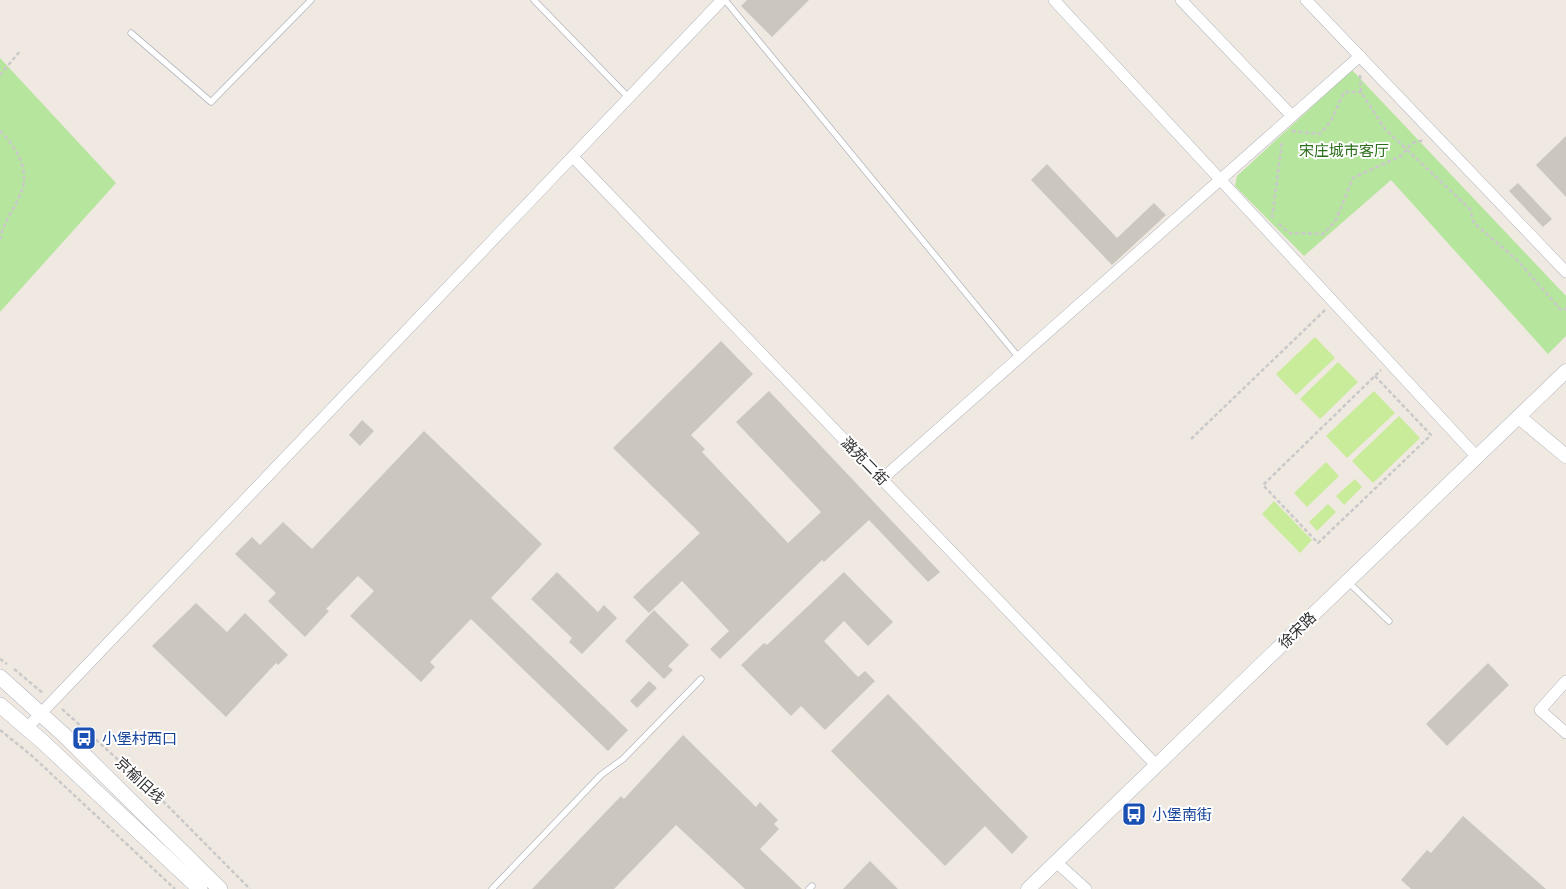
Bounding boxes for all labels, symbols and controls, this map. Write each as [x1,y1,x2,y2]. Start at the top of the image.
park label: 宋庄城市客厅 [1299,142,1389,159]
street label: 潞苑二街 [838,434,892,488]
street label: 徐宋路 [1275,608,1319,652]
bus stop icon: 小堡村西口 [71,725,97,751]
place label: 小堡村西口 [102,730,177,747]
street label: 京榆旧线 [112,753,168,807]
bus stop icon: 小堡南街 [1121,801,1147,827]
place label: 小堡南街 [1152,806,1212,823]

